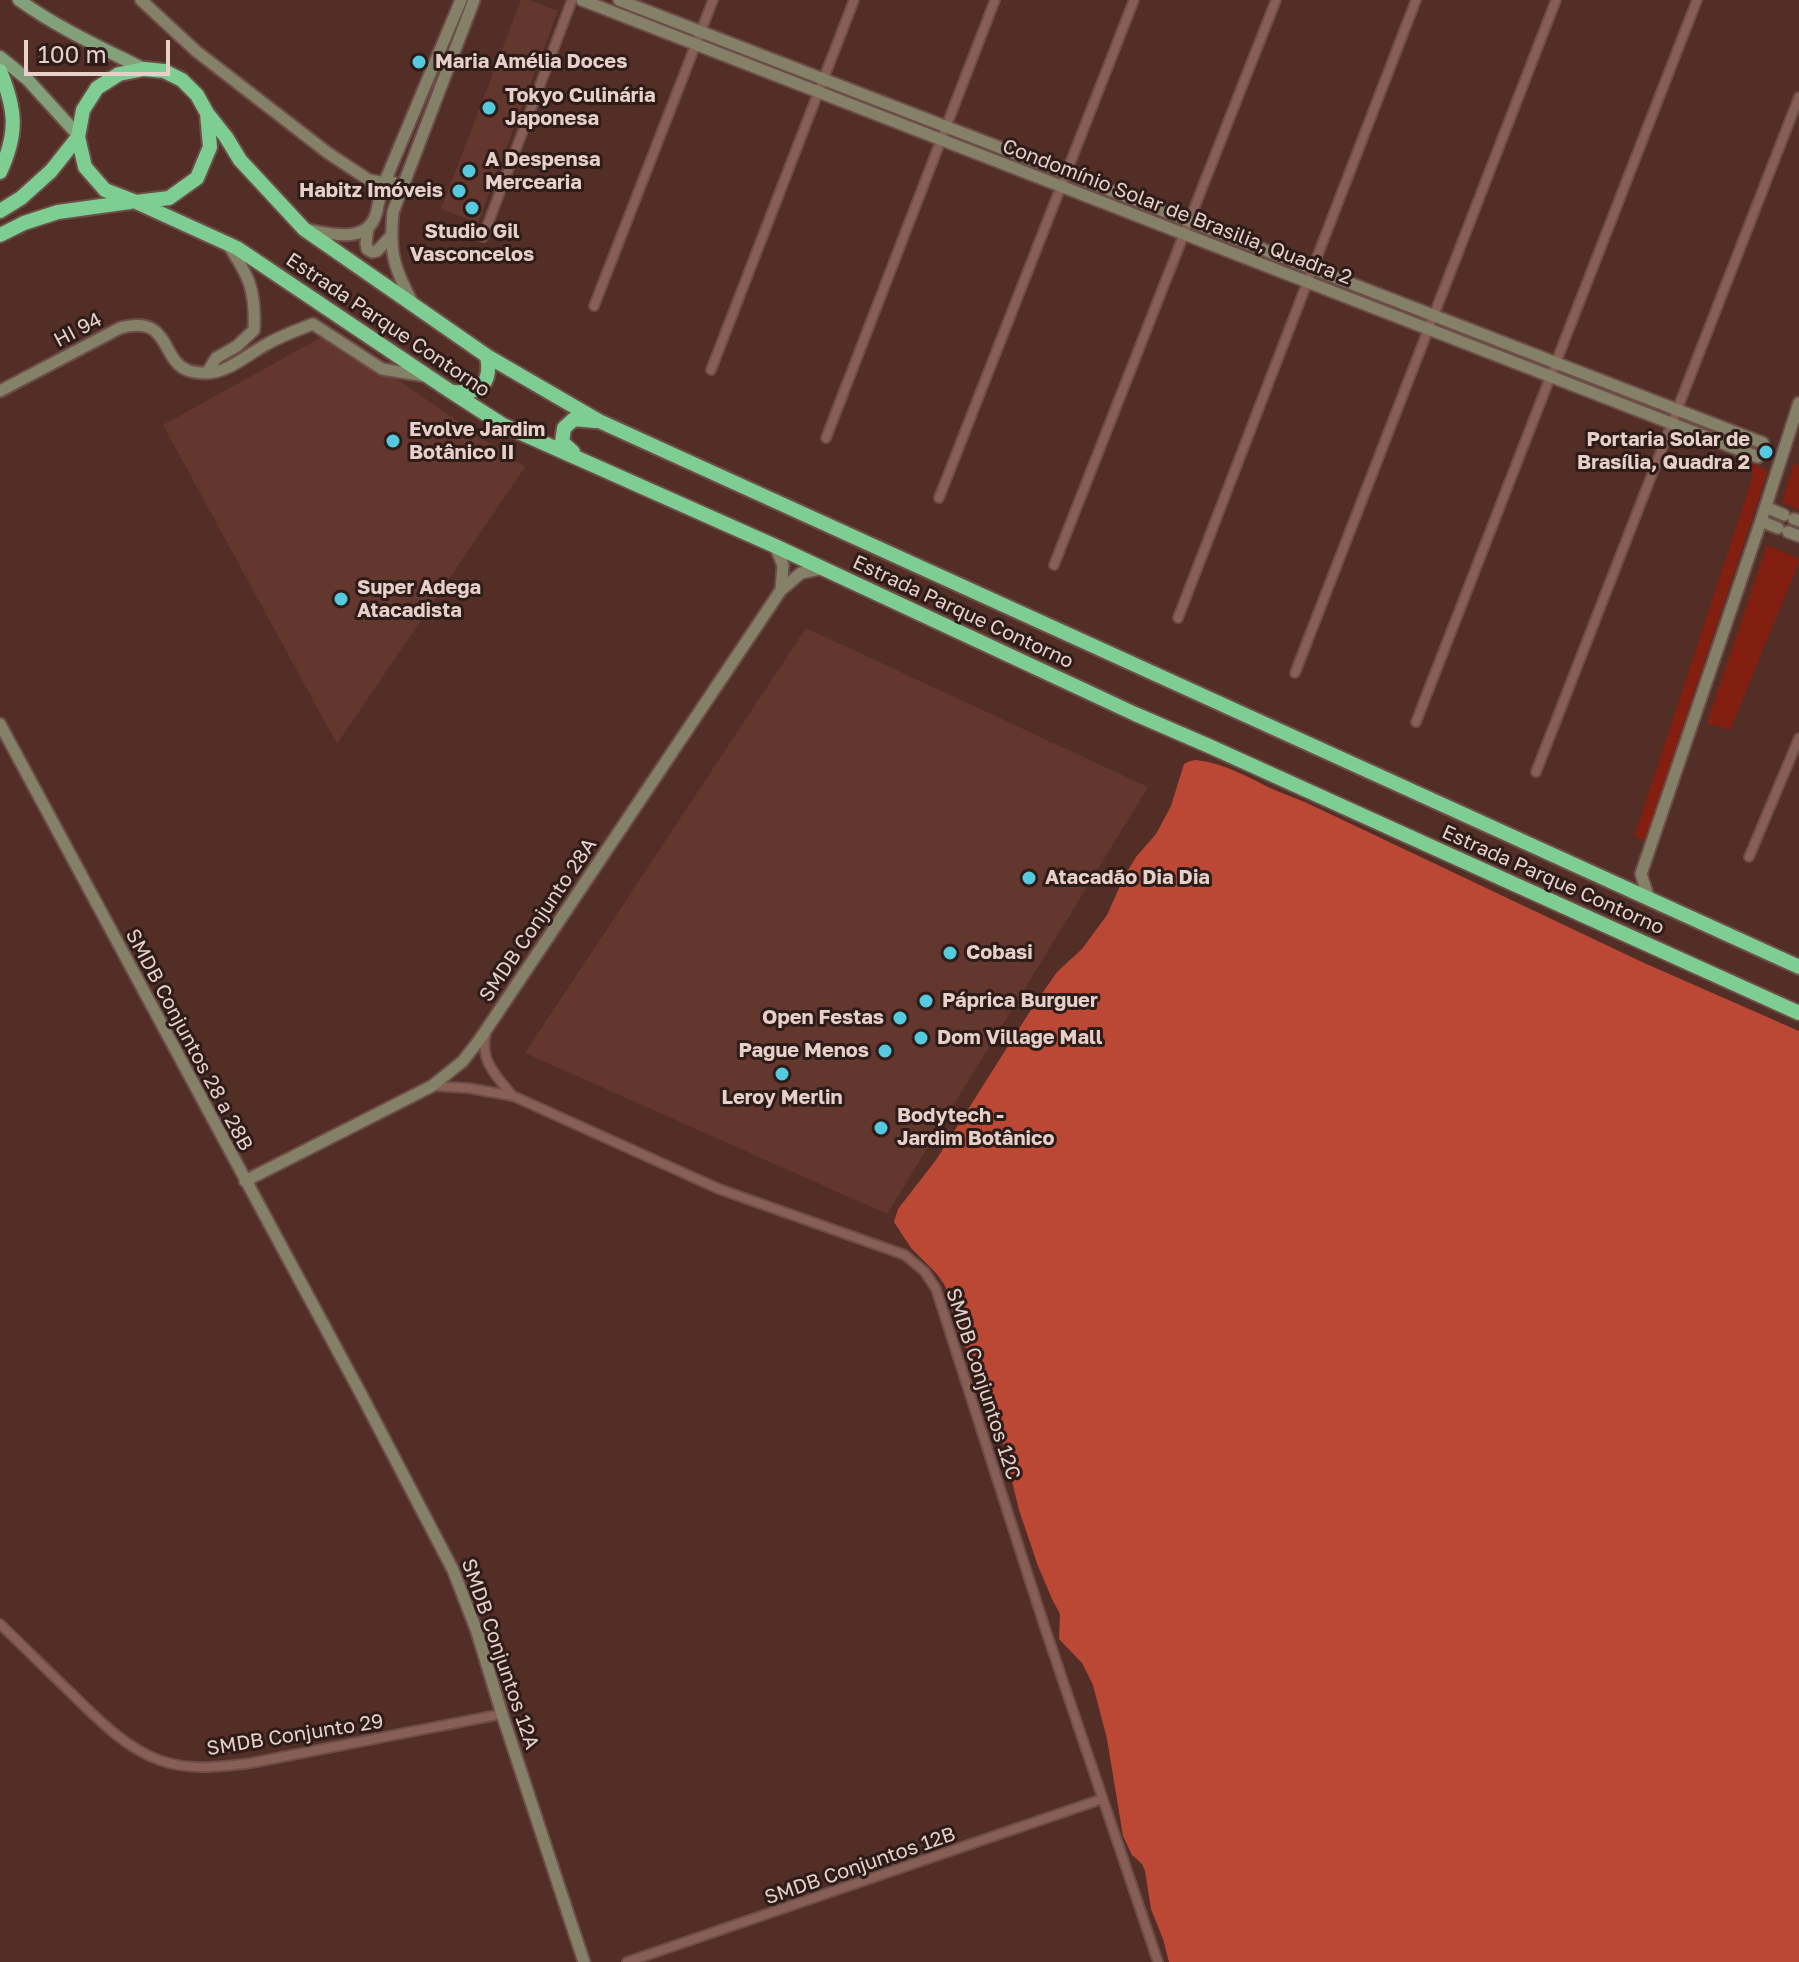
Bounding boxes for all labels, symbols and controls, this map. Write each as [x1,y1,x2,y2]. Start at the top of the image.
scale bar [28,24,174,74]
text: 100 m [38,39,107,68]
place label: Maria Amélia Doces [435,50,627,74]
marker: Maria Amélia Doces [410,53,428,71]
place label: Tokyo Culinária Japonesa [505,84,656,131]
marker: Tokyo Culinária Japonesa [480,99,498,117]
street label: Condomínio Solar de Brasilia, Quadra 2 [999,134,1355,290]
place label: A Despensa Mercearia [485,148,600,195]
marker: A Despensa Mercearia [460,162,478,180]
place label: Habitz Imóveis [299,179,443,203]
marker: Habitz Imóveis [450,182,468,200]
marker: Studio Gil Vasconcelos [463,199,481,217]
place label: Studio Gil Vasconcelos [410,220,534,267]
street label: Estrada Parque Contorno [281,248,495,402]
street label: HI 94 [50,307,106,353]
place label: Evolve Jardim Botânico II [409,418,545,465]
place label: Portaria Solar de Brasília, Quadra 2 [1577,428,1750,475]
marker: Evolve Jardim Botânico II [384,432,402,450]
marker: Portaria Solar de Brasília, Quadra 2 [1757,443,1775,461]
street label: Estrada Parque Contorno [849,550,1077,674]
place label: Super Adega Atacadista [357,576,481,623]
marker: Super Adega Atacadista [332,590,350,608]
street label: Estrada Parque Contorno [1438,820,1668,940]
street label: SMDB Conjunto 28A [474,834,602,1006]
place label: Atacadão Dia Dia [1045,866,1210,890]
marker: Atacadão Dia Dia [1020,869,1038,887]
street label: SMDB Conjuntos 28 a 28B [120,925,258,1155]
place label: Cobasi [966,941,1033,965]
marker: Cobasi [941,944,959,962]
place label: Páprica Burguer [942,989,1098,1013]
marker: Páprica Burguer [917,992,935,1010]
place label: Open Festas [762,1006,884,1030]
marker: Open Festas [891,1009,909,1027]
place label: Dom Village Mall [937,1026,1102,1050]
marker: Dom Village Mall [912,1029,930,1047]
place label: Pague Menos [738,1039,869,1063]
marker: Pague Menos [876,1042,894,1060]
marker: Leroy Merlin [773,1065,791,1083]
place label: Leroy Merlin [722,1086,842,1110]
place label: Bodytech - Jardim Botânico [897,1104,1054,1151]
marker: Bodytech - Jardim Botânico [872,1119,890,1137]
street label: SMDB Conjuntos 12C [941,1285,1025,1483]
street label: SMDB Conjuntos 12A [456,1555,544,1753]
street label: SMDB Conjunto 29 [205,1709,385,1761]
street label: SMDB Conjuntos 12B [761,1822,959,1910]

